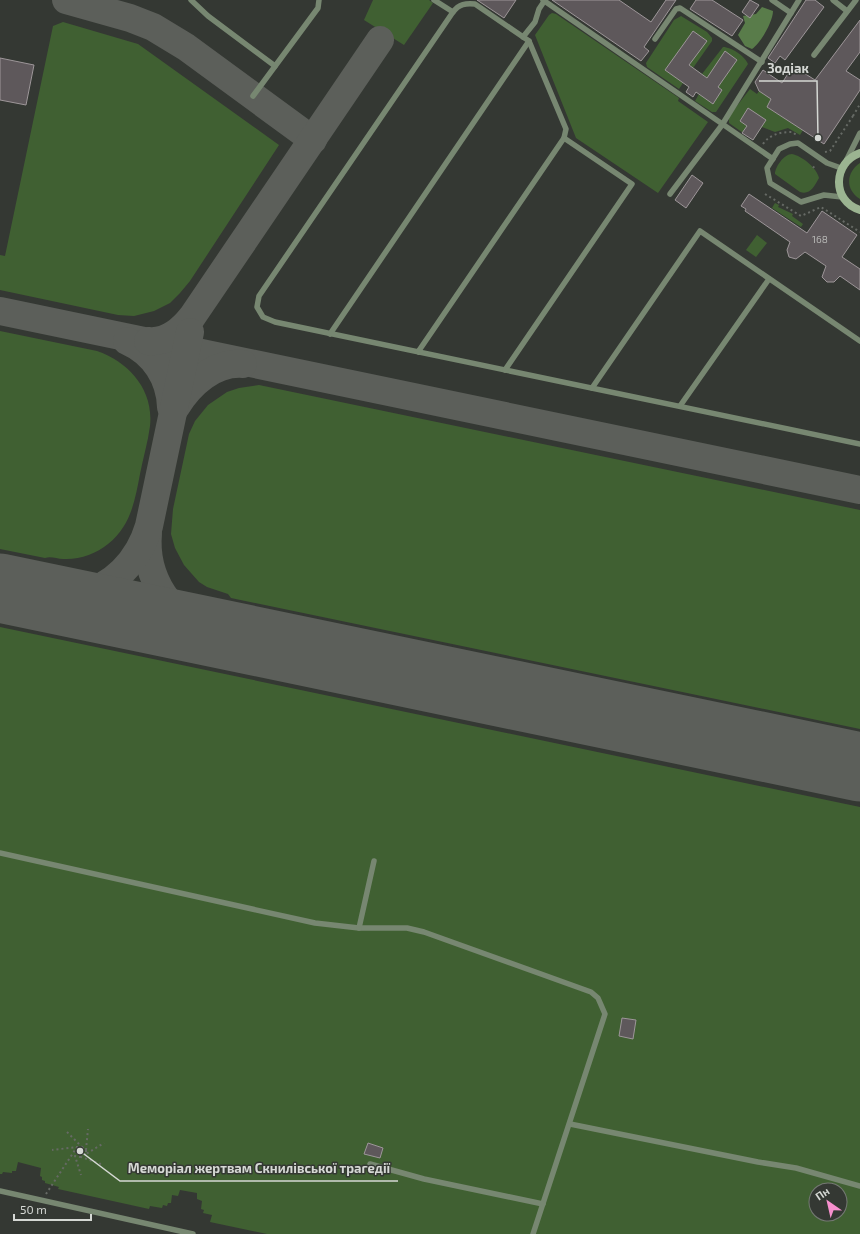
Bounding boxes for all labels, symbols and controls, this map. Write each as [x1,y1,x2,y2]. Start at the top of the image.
callout: Зодіак [759,56,817,81]
text: Зодіак [767,60,809,76]
house number: 168 [812,233,828,245]
callout: Меморіал жертвам Скнилівської трагедії [120,1156,398,1181]
text: Меморіал жертвам Скнилівської трагедії [128,1160,391,1176]
north arrow [808,1182,848,1222]
text: Пн [813,1184,832,1203]
scale bar [14,1196,91,1222]
text: 50 m [20,1202,47,1216]

